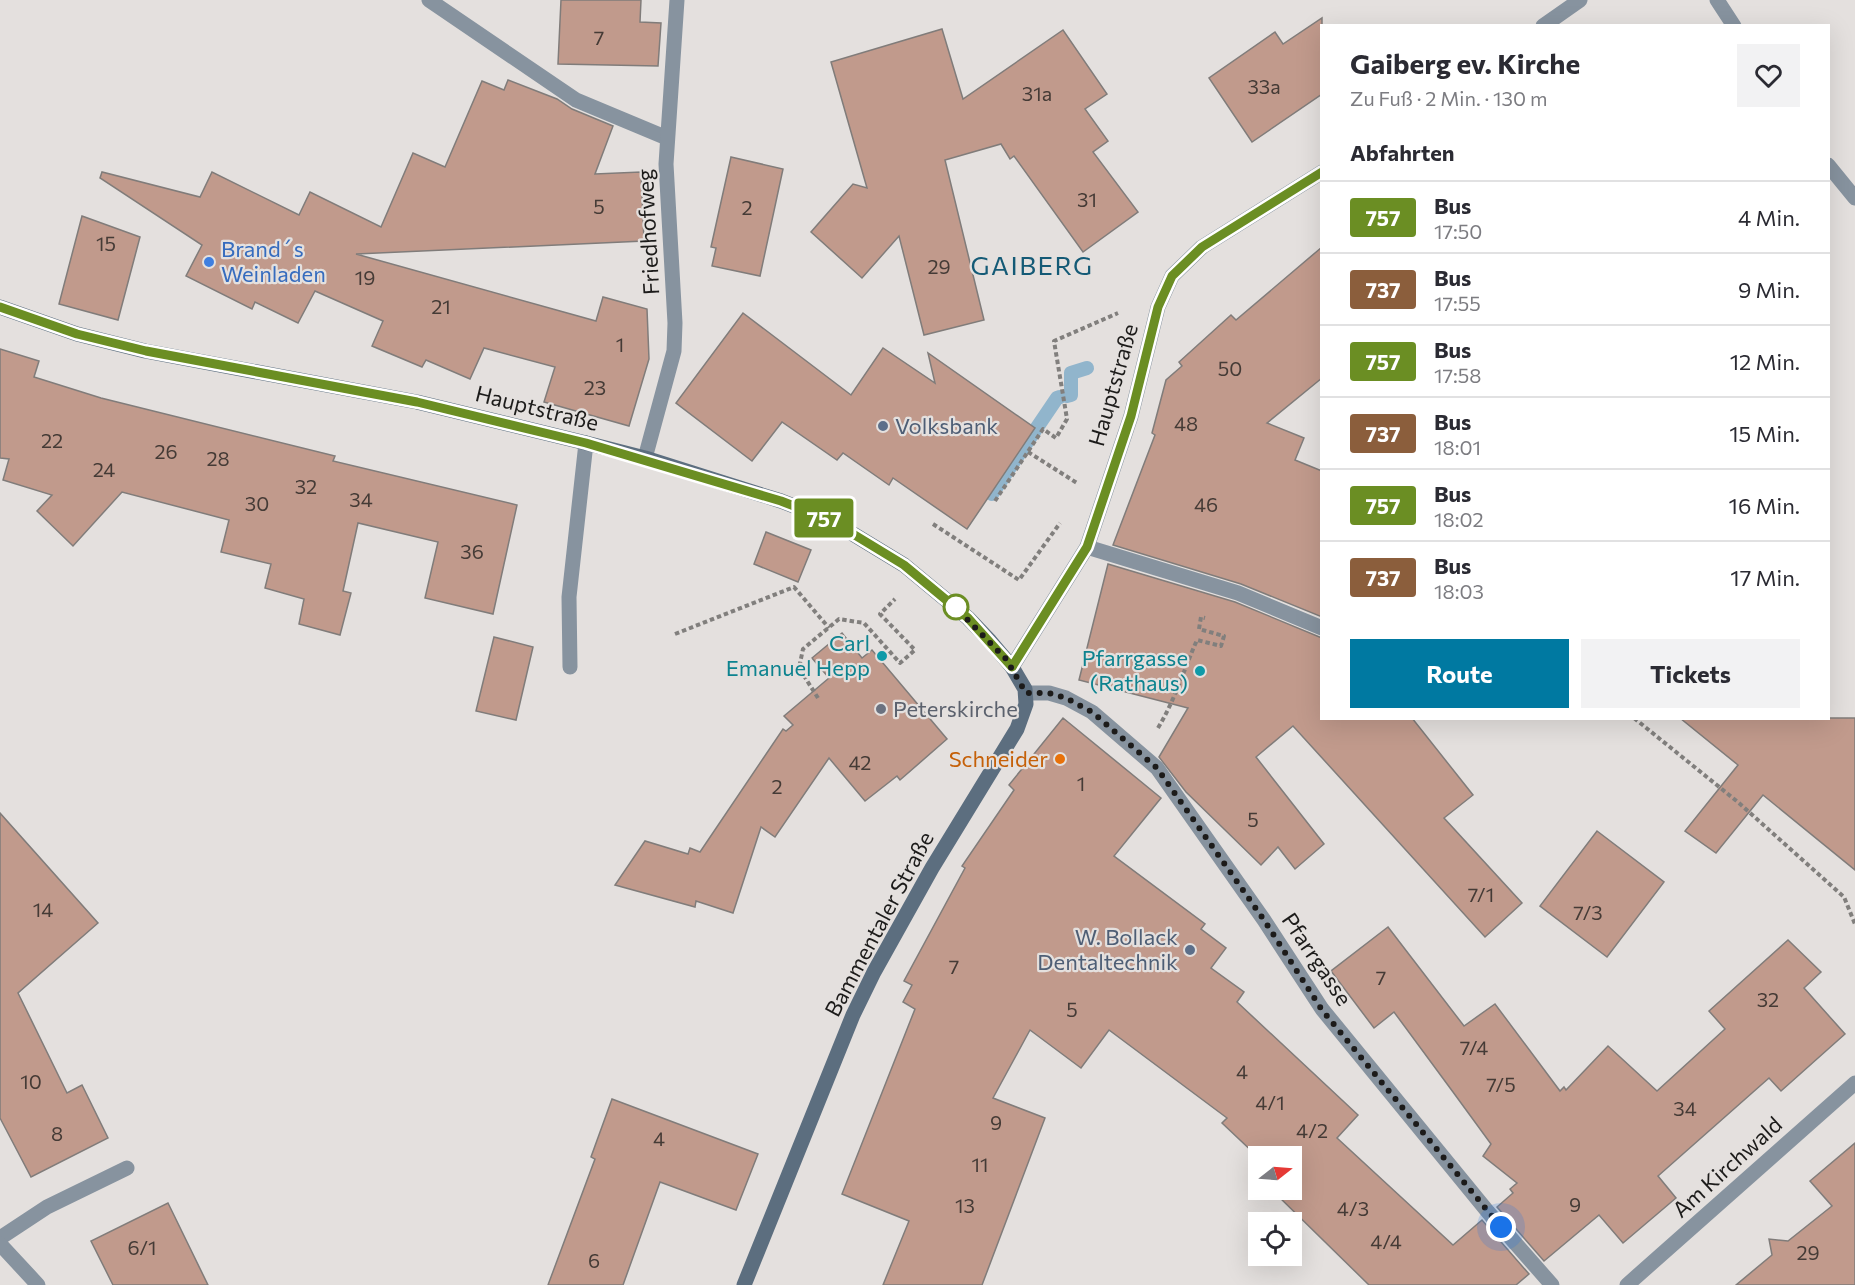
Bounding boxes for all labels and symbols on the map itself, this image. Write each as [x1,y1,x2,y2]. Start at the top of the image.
house number: 7 [594,25,604,49]
house number: 33a [1247,74,1281,98]
house number: 31a [1022,81,1052,105]
street label: Friedhofweg [631,168,664,296]
house number: 31 [1077,187,1097,211]
house number: 5 [593,194,605,218]
house number: 2 [741,195,753,219]
house number: 15 [96,231,116,255]
place label: Brand´s Weinladen [221,235,326,287]
district label: GAIBERG [970,249,1094,280]
house number: 29 [927,254,951,278]
marker: Brand´s Weinladen [202,255,216,269]
house number: 19 [355,265,375,289]
house number: 21 [431,294,451,318]
street label: Hauptstraße [1082,321,1143,449]
house number: 1 [616,332,624,356]
house number: 50 [1218,356,1242,380]
house number: 23 [584,375,606,399]
street label: Hauptstraße [473,379,602,436]
house number: 48 [1174,411,1198,435]
place label: Volksbank [895,412,998,439]
marker: Volksbank [876,419,890,433]
house number: 22 [41,428,63,452]
house number: 26 [154,439,178,463]
house number: 28 [206,446,230,470]
house number: 24 [93,457,115,481]
house number: 32 [295,474,317,498]
house number: 34 [349,487,373,511]
house number: 30 [245,491,269,515]
house number: 46 [1194,492,1218,516]
line badge: 757 [790,498,858,538]
house number: 36 [460,539,484,563]
unlabelled marker [943,594,969,620]
place label: Carl Emanuel Hepp [726,629,870,681]
place label: Pfarrgasse (Rathaus) [1082,644,1188,696]
marker: Carl Emanuel Hepp [875,649,889,663]
marker: Pfarrgasse (Rathaus) [1193,664,1207,678]
place label: Peterskirche [893,695,1018,722]
marker: Peterskirche [874,702,888,716]
place label: Schneider [949,745,1048,772]
house number: 42 [849,750,871,774]
marker: Schneider [1053,752,1067,766]
house number: 1 [1077,771,1085,795]
house number: 2 [771,774,783,798]
house number: 5 [1247,807,1259,831]
street label: Bammentaler Straße [818,827,939,1021]
house number: 7/1 [1468,882,1494,906]
house number: 14 [33,897,53,921]
house number: 7/3 [1573,900,1603,924]
street label: Pfarrgasse [1277,907,1358,1010]
place label: W. Bollack Dentaltechnik [1037,923,1178,975]
marker: W. Bollack Dentaltechnik [1183,943,1197,957]
house number: 7 [949,954,959,978]
house number: 7 [1376,965,1386,989]
house number: 32 [1757,987,1779,1011]
house number: 5 [1066,997,1078,1021]
house number: 7/4 [1460,1035,1488,1059]
house number: 4 [1236,1059,1248,1083]
house number: 10 [20,1069,42,1093]
house number: 7/5 [1486,1072,1516,1096]
house number: 4/1 [1255,1090,1285,1114]
house number: 34 [1673,1096,1697,1120]
house number: 9 [990,1110,1002,1134]
street label: Am Kirchwald [1666,1110,1787,1223]
house number: 4/2 [1296,1118,1328,1142]
house number: 8 [51,1121,63,1145]
house number: 4 [653,1126,665,1150]
north arrow [1248,1146,1302,1200]
house number: 11 [971,1152,989,1176]
house number: 9 [1569,1192,1581,1216]
house number: 13 [955,1193,975,1217]
house number: 4/3 [1337,1196,1369,1220]
your location [1486,1212,1516,1242]
house number: 4/4 [1370,1229,1402,1253]
house number: 6/1 [127,1235,157,1259]
house number: 29 [1796,1240,1820,1264]
house number: 6 [588,1248,600,1272]

